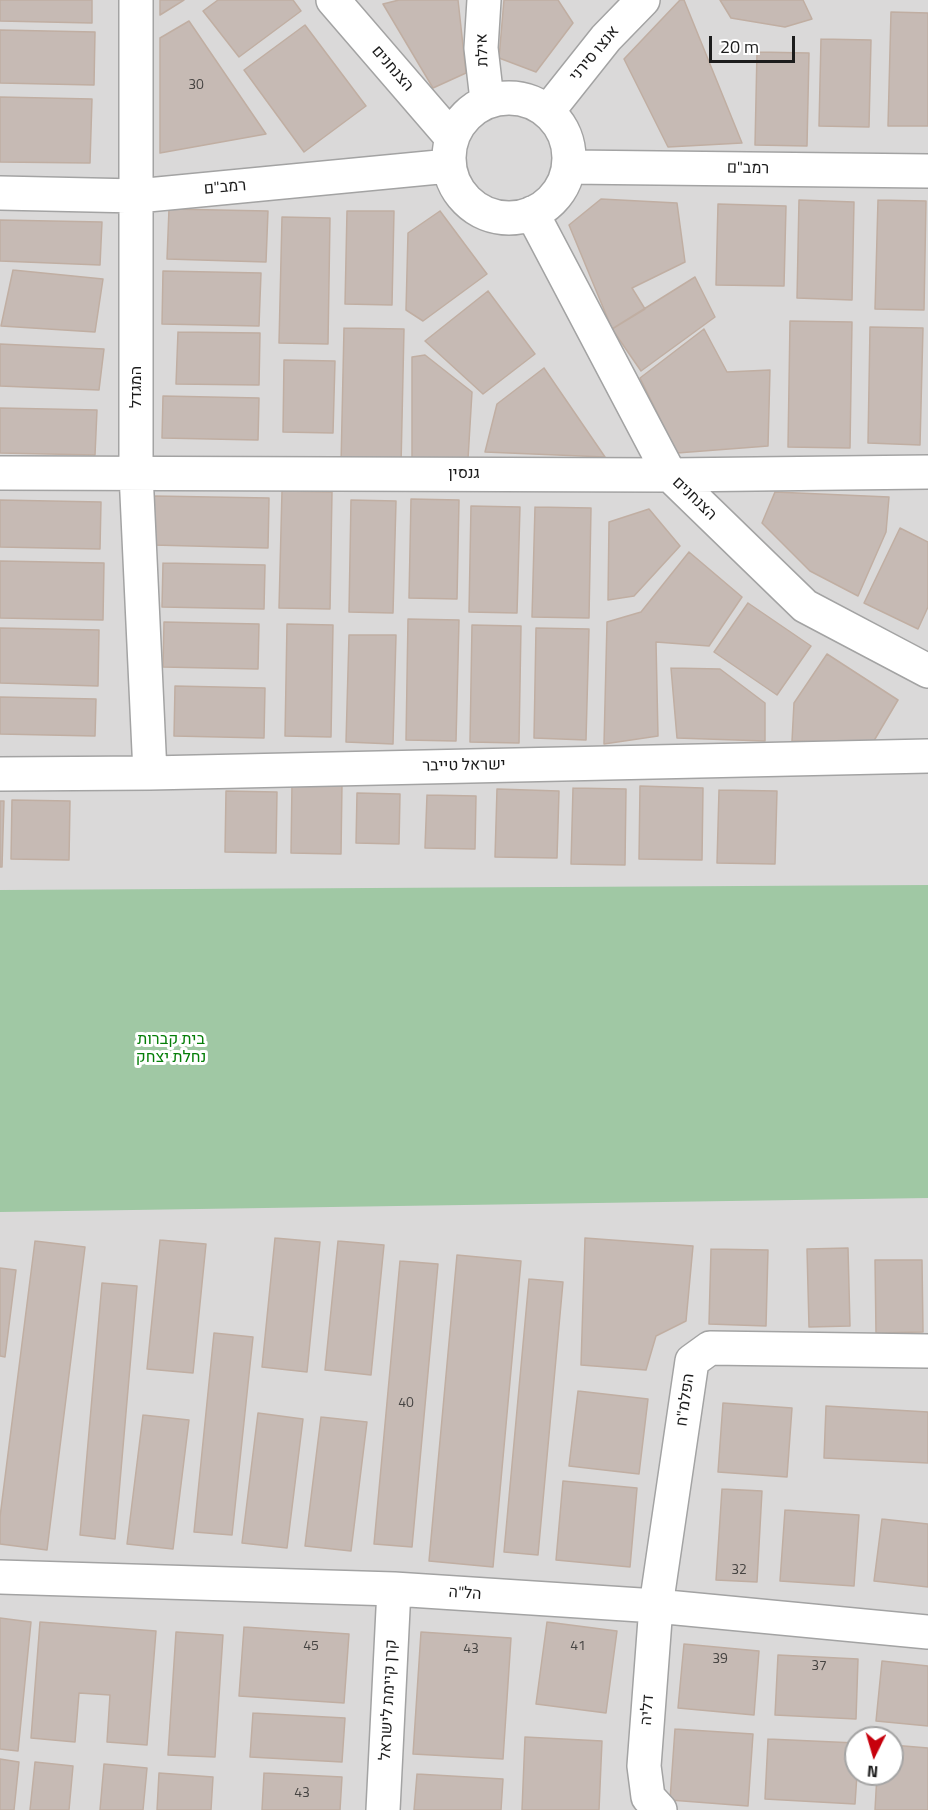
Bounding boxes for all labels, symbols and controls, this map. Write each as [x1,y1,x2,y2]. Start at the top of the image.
street label: אנצו סירני [566,22,624,86]
scale bar [712,24,798,62]
street label: אילת [473,33,493,67]
text: 20 m [720,33,759,60]
street label: הצנחנים [367,42,417,96]
house number: 30 [188,78,204,94]
street label: רמב"ם [727,159,769,179]
street label: רמב"ם [203,177,247,199]
street label: המגדל [127,366,147,408]
street label: גנסין [448,464,480,484]
street label: הצנחנים [668,473,720,525]
street label: ישראל טייבר [422,756,506,776]
park label: בית קברות נחלת יצחק [136,1030,206,1068]
street label: הפלמ"ח [673,1372,699,1428]
house number: 40 [398,1396,414,1412]
house number: 32 [731,1563,747,1579]
street label: הל"ה [448,1583,482,1605]
house number: 45 [303,1639,319,1655]
street label: קרן קיימת לישראל [376,1639,402,1761]
house number: 41 [570,1639,586,1655]
house number: 43 [463,1642,479,1658]
house number: 39 [712,1652,728,1668]
house number: 37 [811,1659,827,1675]
street label: דליה [637,1694,659,1726]
north arrow [844,1726,904,1786]
text: N [866,1760,879,1784]
house number: 43 [294,1786,310,1802]

